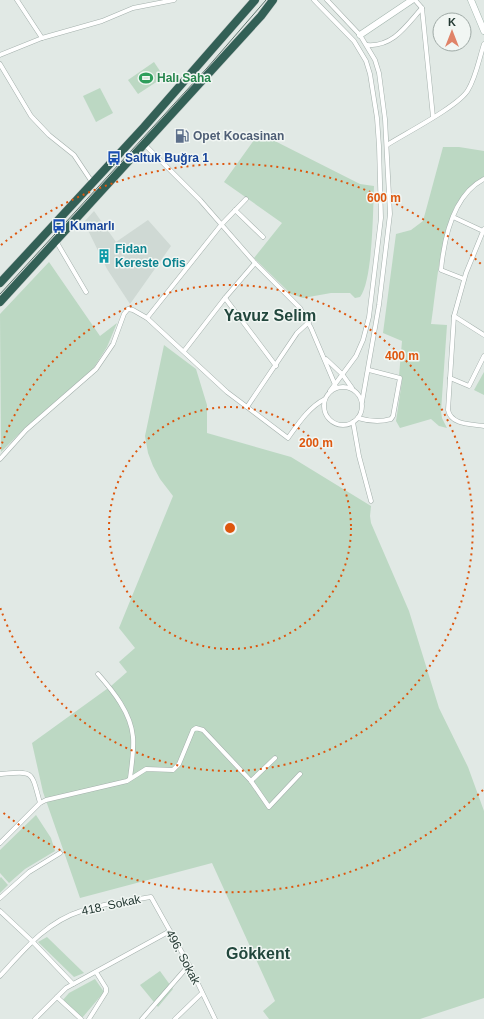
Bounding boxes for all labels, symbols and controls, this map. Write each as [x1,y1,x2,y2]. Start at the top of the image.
north arrow [432,12,472,52]
text: K [448,16,456,28]
sports icon: Halı Saha [138,70,154,86]
place label: Halı Saha [157,71,211,85]
fuel station icon: Opet Kocasinan [174,128,190,144]
place label: Opet Kocasinan [193,129,284,143]
bus stop icon: Saltuk Buğra 1 [106,150,122,166]
place label: Saltuk Buğra 1 [125,151,209,165]
text: 600 m [367,191,401,205]
bus stop icon: Kumarlı [51,218,67,234]
place label: Kumarlı [70,219,115,233]
place label: Fidan Kereste Ofis [115,242,186,270]
building icon: Fidan Kereste Ofis [96,248,112,264]
district label: Yavuz Selim [224,307,316,324]
text: 400 m [385,349,419,363]
text: 200 m [299,436,333,450]
centre of rings [223,521,237,535]
street label: 418. Sokak [80,892,143,918]
street label: 496. Sokak [163,927,204,988]
district label: Gökkent [226,945,291,962]

